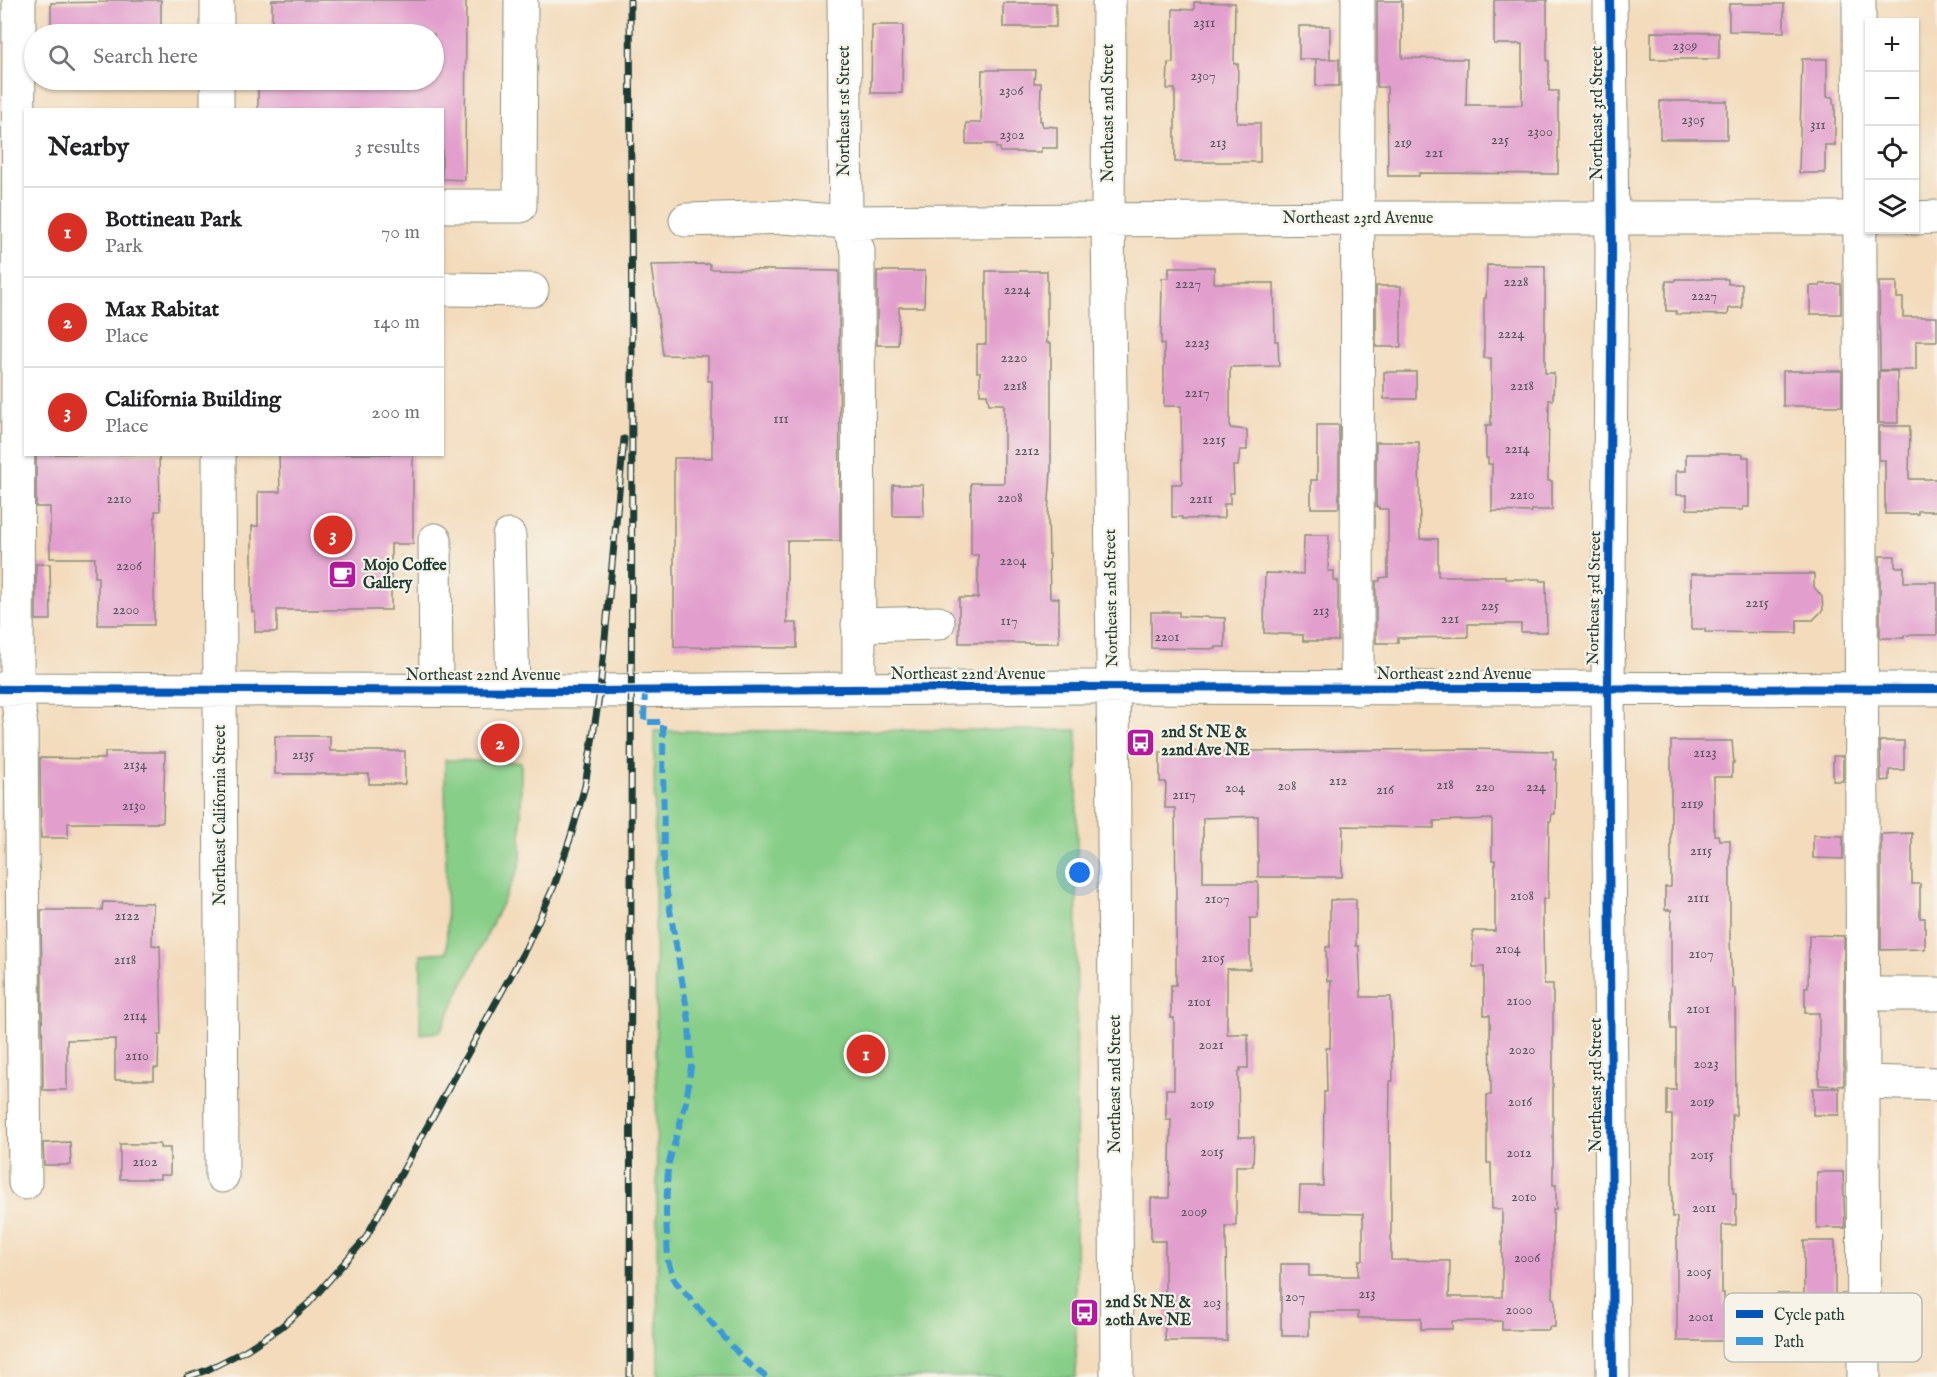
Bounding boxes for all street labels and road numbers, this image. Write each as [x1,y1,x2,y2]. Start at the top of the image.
street label: Northeast 2nd Street [1099,43,1119,182]
street label: Northeast 1st Street [835,45,855,177]
street label: Northeast 3rd Street [1588,45,1608,180]
street label: Northeast 23rd Avenue [1283,209,1433,229]
street label: Northeast 2nd Street [1101,528,1123,667]
street label: Northeast 3rd Street [1584,530,1606,665]
street label: Northeast 22nd Avenue [890,665,1046,685]
street label: Northeast 22nd Avenue [1376,665,1532,685]
street label: Northeast 22nd Avenue [405,666,561,686]
street label: Northeast California Street [211,724,231,905]
street label: Northeast 2nd Street [1106,1014,1126,1153]
street label: Northeast 3rd Street [1587,1017,1607,1152]

